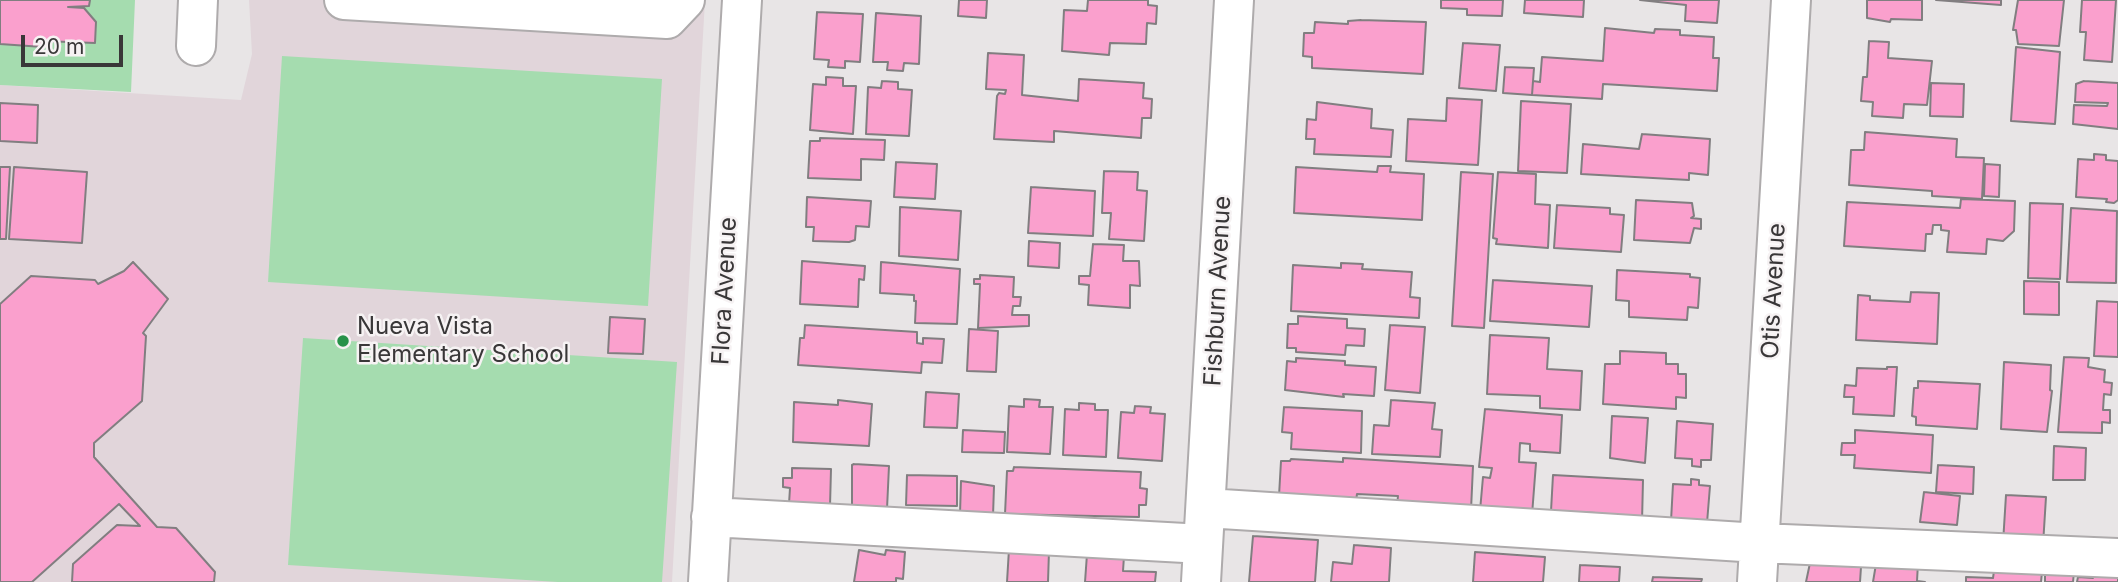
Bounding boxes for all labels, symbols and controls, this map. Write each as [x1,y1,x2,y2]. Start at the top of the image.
scale bar [24,21,126,65]
text: 20 m [34,34,84,59]
street label: Fishburn Avenue [1199,195,1237,387]
street label: Flora Avenue [707,216,743,366]
street label: Otis Avenue [1756,222,1792,360]
place label: Nueva Vista Elementary School [357,313,569,369]
marker: Nueva Vista Elementary School [335,333,351,349]

